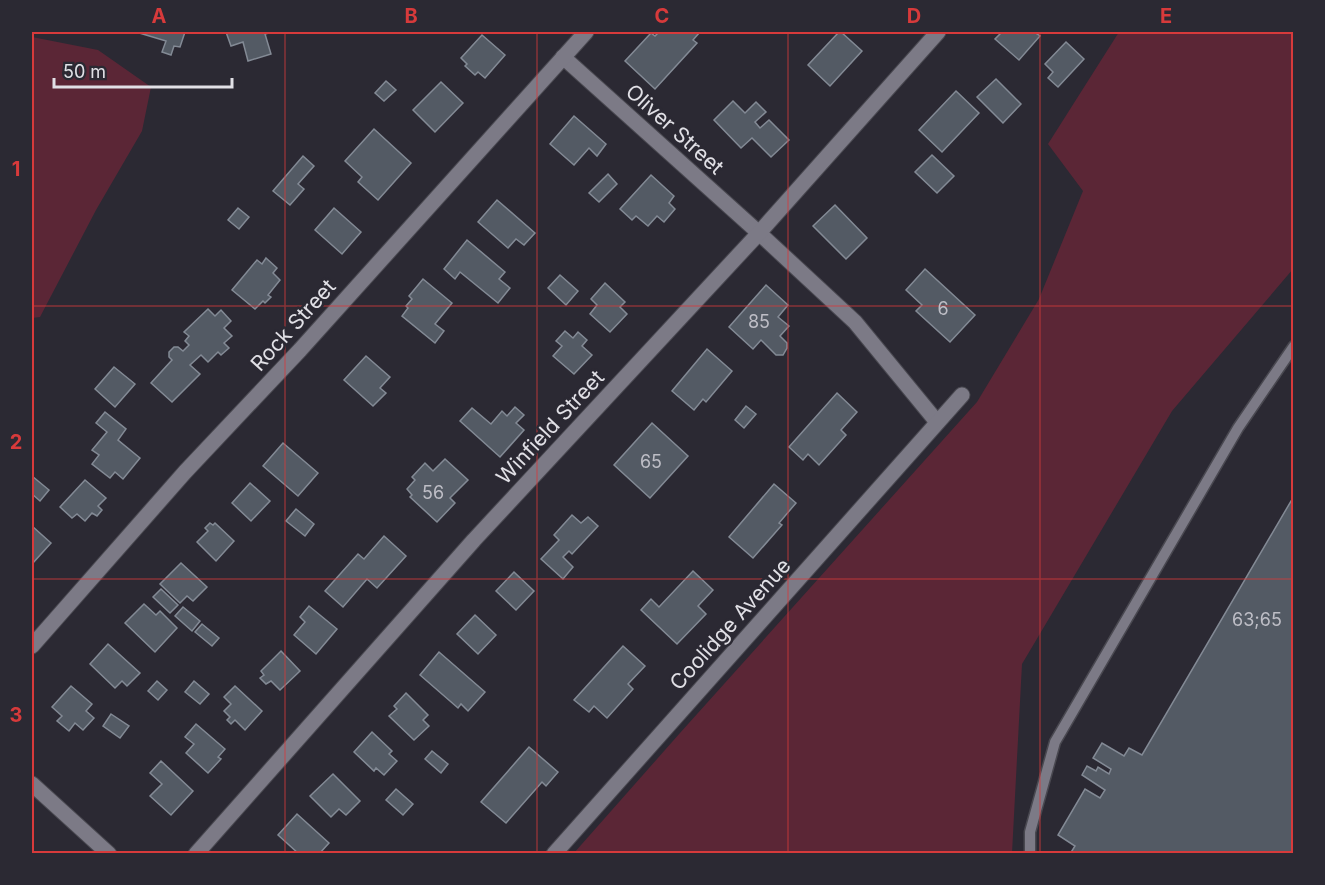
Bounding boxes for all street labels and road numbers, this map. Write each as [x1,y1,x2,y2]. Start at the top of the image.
street label: Oliver Street [621,79,729,180]
street label: Rock Street [245,274,341,376]
street label: Winfield Street [491,365,609,489]
street label: Coolidge Avenue [664,553,796,695]

